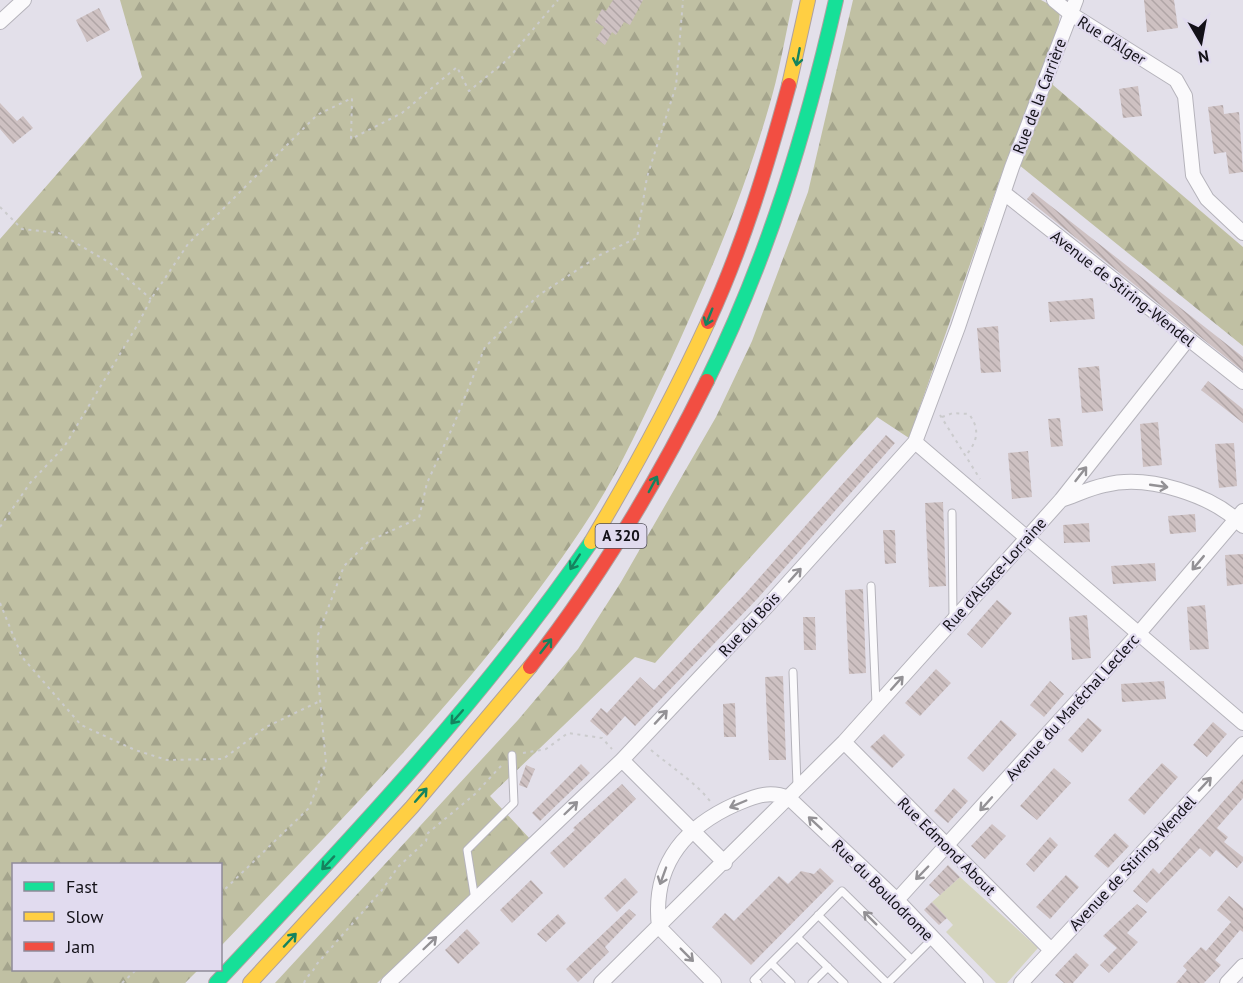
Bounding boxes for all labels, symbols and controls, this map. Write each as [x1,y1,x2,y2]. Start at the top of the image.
street label: Rue d'Alger [1074,11,1150,69]
north arrow [1171,12,1231,72]
street label: Rue de la Carrière [1008,35,1070,157]
text: N [1197,46,1211,68]
one-way arrow [792,47,803,67]
street label: Avenue de Stiring-Wendel [1047,226,1199,351]
one-way arrow [703,308,714,326]
one-way arrow [1075,466,1088,482]
one-way arrow [648,475,659,493]
one-way arrow [1148,480,1168,491]
street label: Rue d'Alsace-Lorraine [938,513,1050,635]
road number: A 320 [596,524,646,548]
one-way arrow [569,553,581,570]
one-way arrow [1191,555,1205,570]
one-way arrow [788,568,802,583]
street label: Rue du Bois [714,587,784,660]
street label: Avenue du Maréchal Leclerc [1001,630,1143,784]
one-way arrow [539,638,552,654]
one-way arrow [890,676,904,691]
one-way arrow [450,709,464,724]
one-way arrow [654,710,668,725]
one-way arrow [1198,777,1212,792]
one-way arrow [413,788,427,804]
street label: Avenue de Stiring-Wendel [1064,791,1200,935]
street label: Rue Edmond About [894,793,1001,900]
one-way arrow [979,796,993,811]
one-way arrow [729,799,747,810]
one-way arrow [563,801,578,815]
one-way arrow [808,816,823,830]
street label: Rue du Boulodrome [828,835,938,945]
one-way arrow [321,855,335,870]
legend [12,863,222,971]
one-way arrow [916,865,930,880]
one-way arrow [657,866,668,885]
text: Fast [66,875,98,898]
text: Slow [66,905,104,928]
one-way arrow [862,911,877,926]
one-way arrow [283,933,297,948]
text: Jam [65,935,95,958]
one-way arrow [422,936,437,950]
one-way arrow [679,948,694,963]

